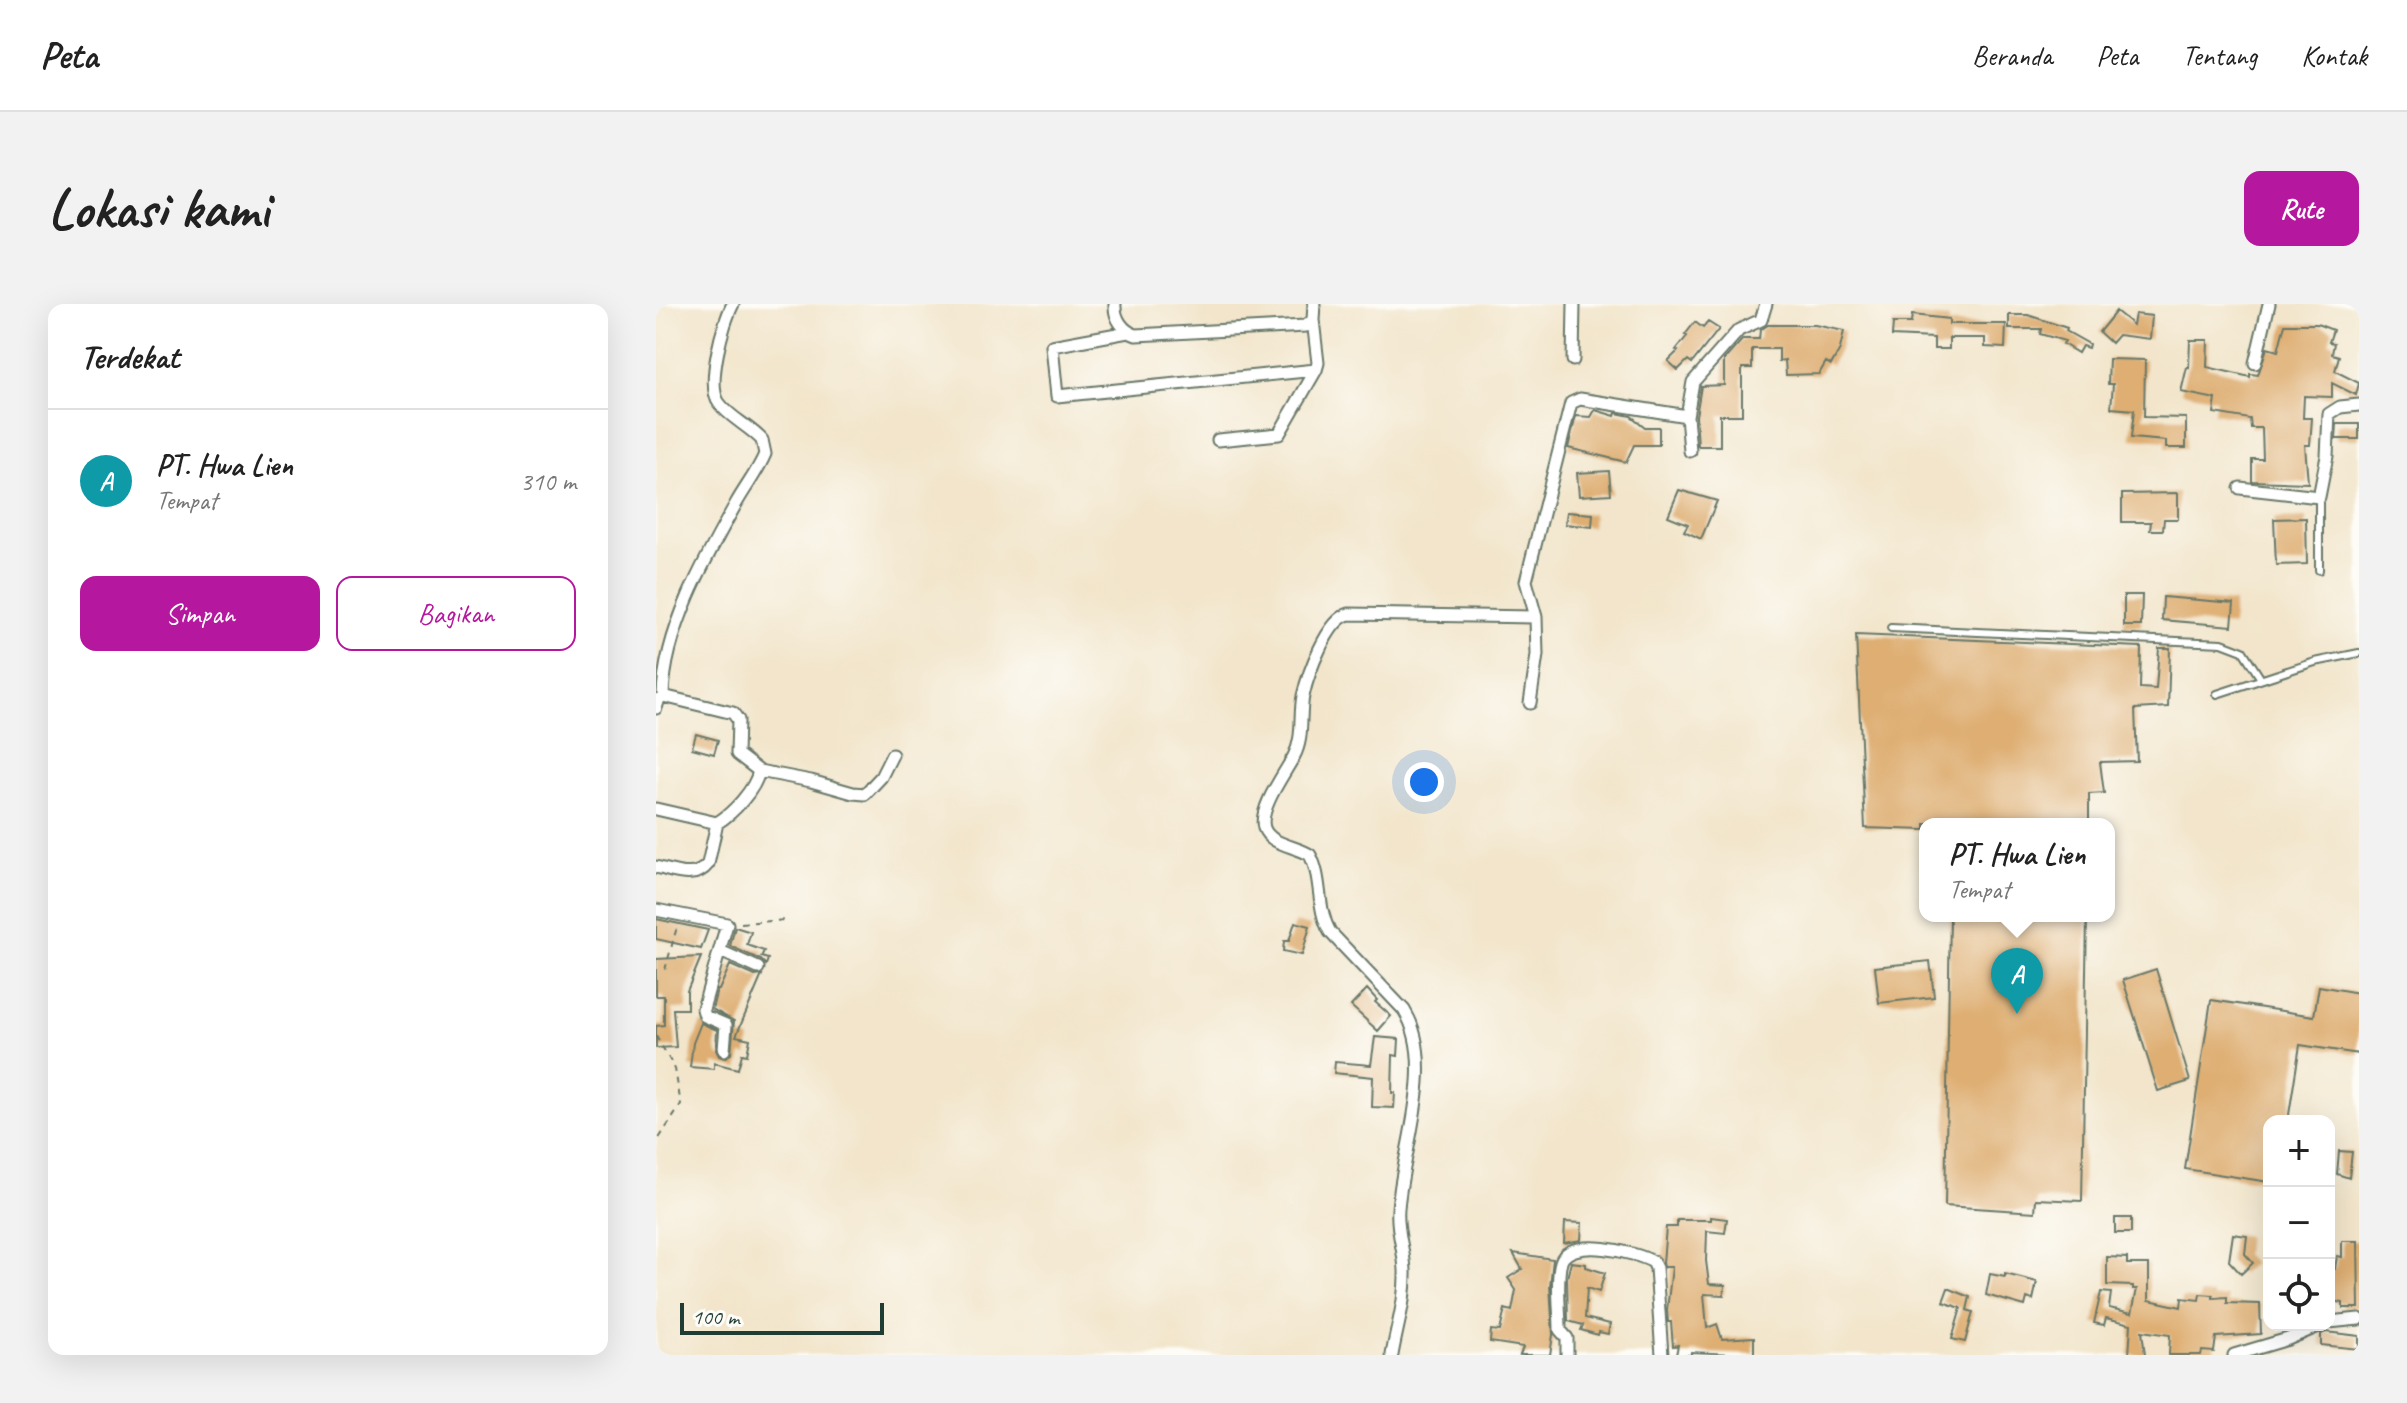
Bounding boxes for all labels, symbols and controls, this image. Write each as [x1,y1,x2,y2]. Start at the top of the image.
text: Peta [40,32,98,79]
text: Beranda [1972,38,2052,73]
text: Peta [2096,38,2138,73]
text: Tentang [2182,38,2257,73]
text: Kontak [2301,38,2367,73]
button: Rute [2244,171,2359,246]
text: Lokasi kami [48,173,269,244]
text: Terdekat [80,335,179,378]
text: PT. Hwa Lien [156,446,293,484]
text: A [99,465,113,498]
text: 310 m [520,465,576,498]
text: Tempat [156,484,217,517]
button: Simpan [80,576,320,651]
button: Bagikan [336,576,576,651]
your location [1404,762,1444,802]
popup [1919,818,2115,922]
text: PT. Hwa Lien [1949,835,2085,873]
text: Tempat [1949,873,2010,906]
pin: A [1991,948,2043,1014]
map controls [2263,1115,2335,1331]
button: + [2263,1115,2335,1187]
button: − [2263,1187,2335,1259]
button: locate [2263,1259,2335,1331]
scale bar [680,1299,884,1335]
text: 100 m [692,1303,739,1331]

